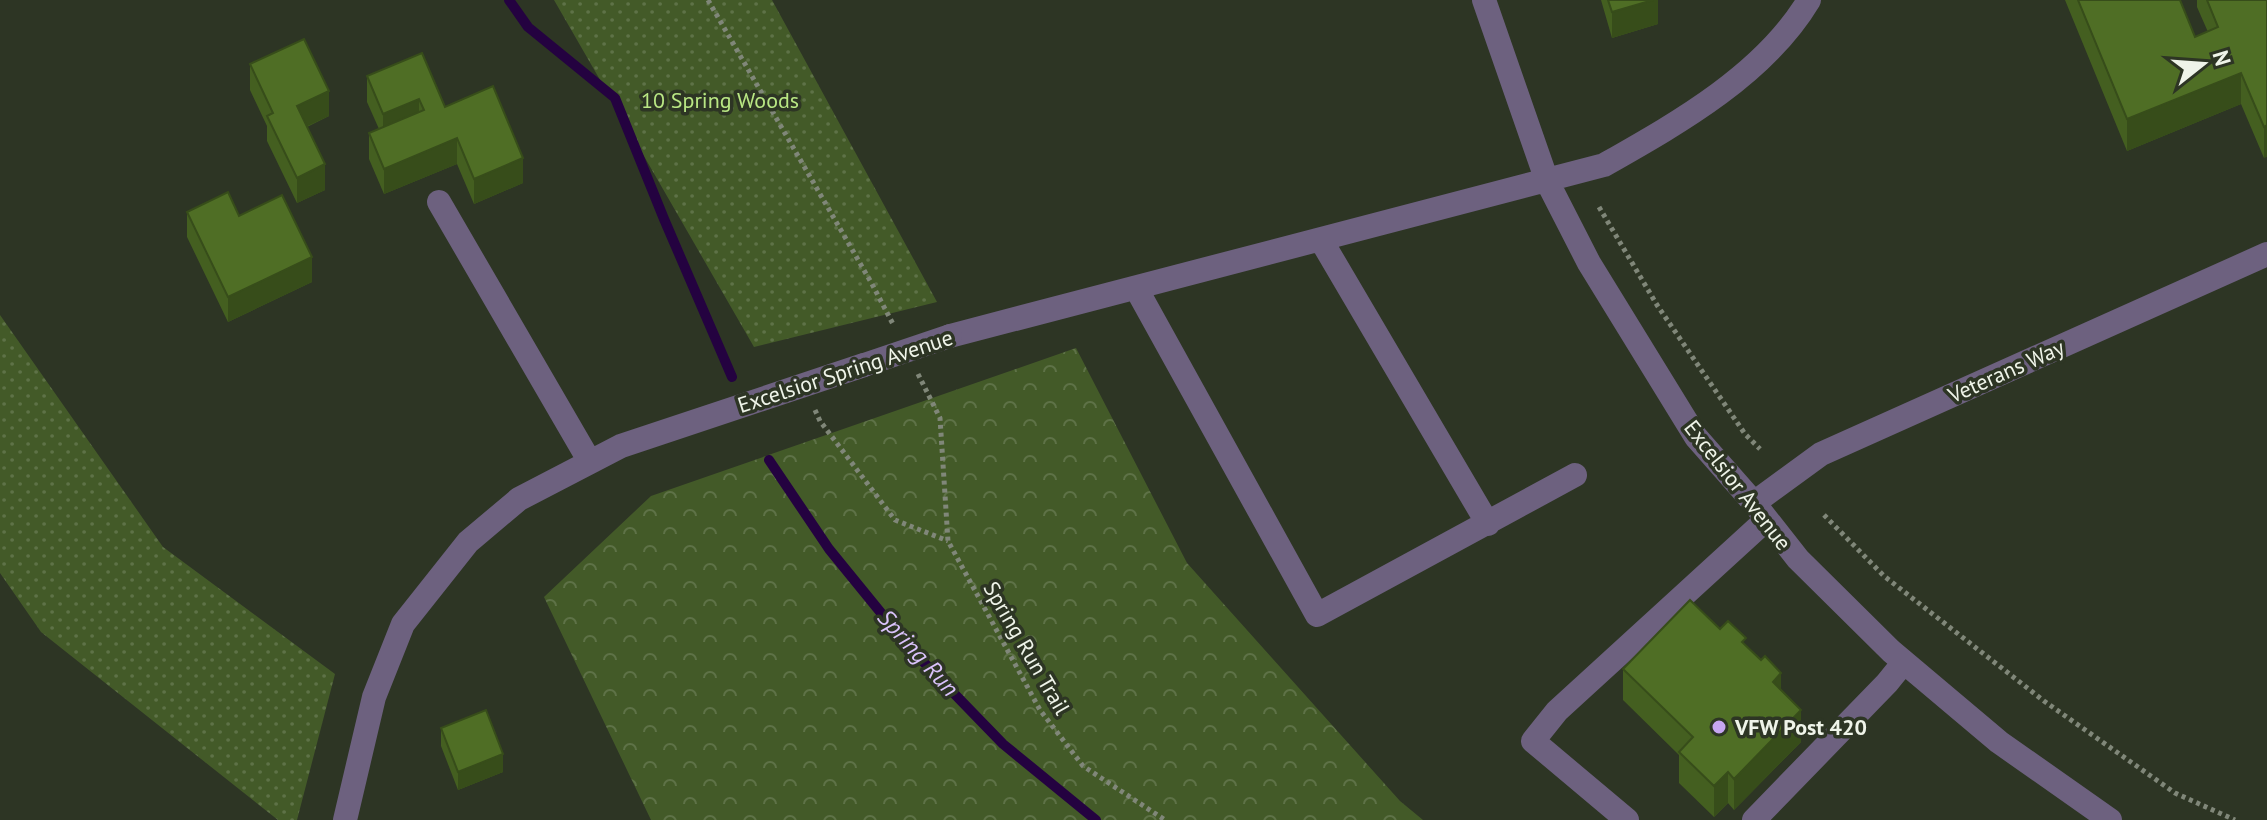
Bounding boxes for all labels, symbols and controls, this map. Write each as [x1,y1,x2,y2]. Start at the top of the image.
north arrow [2163,24,2243,104]
text: N [2207,47,2238,69]
park label: 10 Spring Woods [641,86,799,114]
street label: Excelsior Spring Avenue [734,323,956,419]
street label: Veterans Way [1943,333,2069,409]
street label: Excelsior Avenue [1678,414,1798,556]
street label: Spring Run Trail [978,576,1077,720]
water label: Spring Run [871,602,966,703]
place label: VFW Post 420 [1734,713,1867,741]
marker: VFW Post 420 [1710,718,1728,736]

